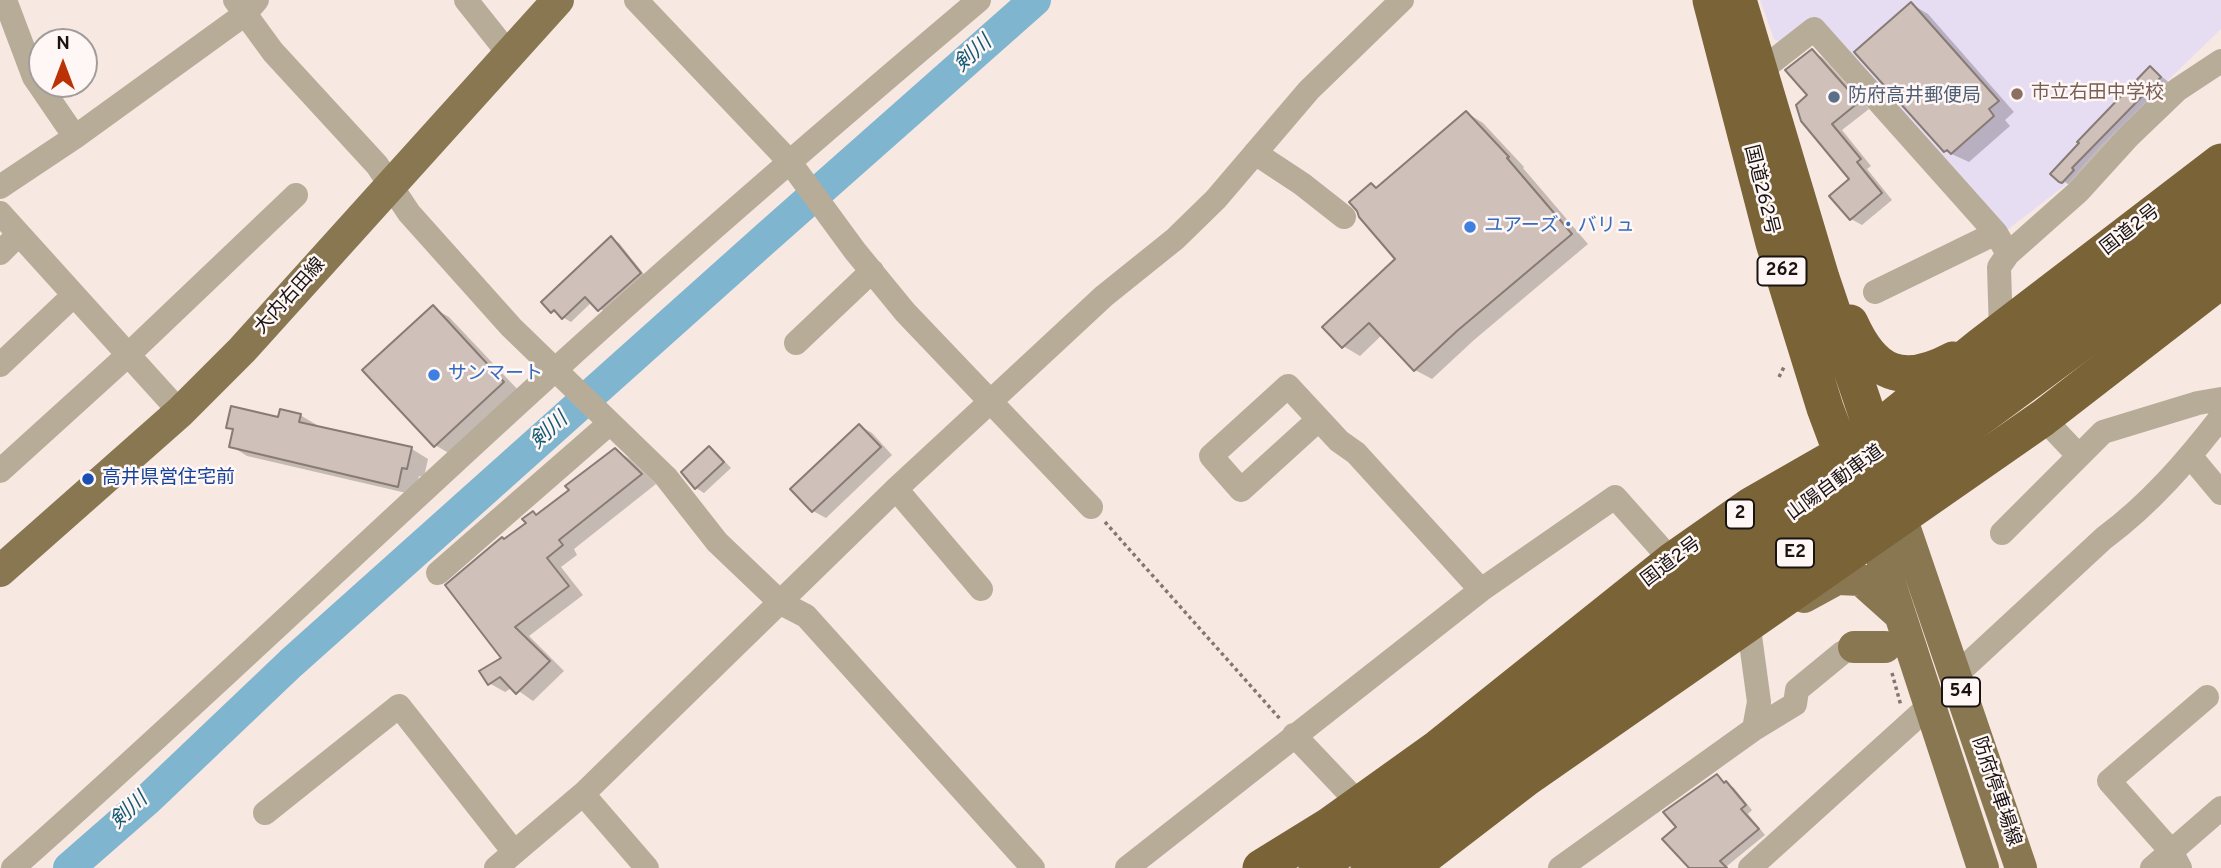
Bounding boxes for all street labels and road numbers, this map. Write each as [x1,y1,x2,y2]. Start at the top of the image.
street label: 国道262号 [1738,143,1782,237]
street label: 国道2号 [2097,201,2165,261]
street label: 大内右田線 [251,254,331,340]
road number: 262 [1758,256,1806,286]
street label: 山陽自動車道 [1783,441,1889,527]
road number: 2 [1726,500,1754,528]
street label: 国道2号 [1638,533,1706,593]
road number: E2 [1776,538,1814,568]
road number: 54 [1942,678,1980,706]
street label: 防府停車場線 [1966,734,2024,850]

